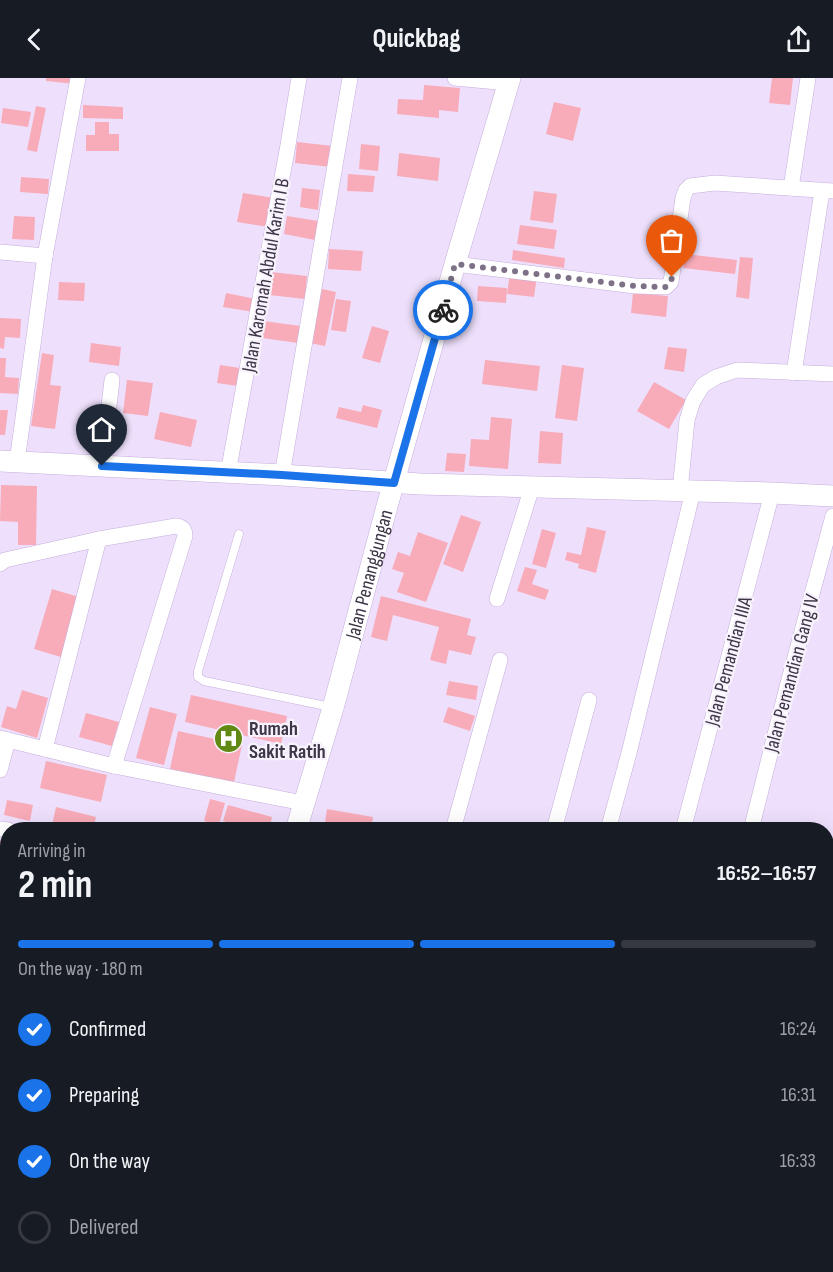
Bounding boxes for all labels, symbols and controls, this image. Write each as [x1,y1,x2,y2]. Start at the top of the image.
icon: back [18,23,51,56]
text: Quickbag [372,23,461,55]
icon: share [782,23,815,56]
street label: Jalan Karomah Abdul Karim I B [237,176,295,375]
pin [646,215,697,277]
icon: bag [655,224,688,257]
courier [413,280,473,340]
icon: bike [427,294,460,327]
pin [76,404,127,466]
icon: home [85,413,118,446]
street label: Jalan Penanggungan [341,507,399,643]
street label: Jalan Pemandian Gang IV [759,592,825,756]
street label: Jalan Pemandian IIIA [700,594,758,729]
place label: Rumah Sakit Ratih [249,717,326,764]
hospital icon: Rumah Sakit Ratih [212,723,244,755]
text: Arriving in [18,839,86,863]
text: 16:52–16:57 [717,860,816,887]
text: 2 min [18,862,92,909]
text: On the way · 180 m [18,957,143,981]
icon: check [18,1013,51,1046]
text: Confirmed [69,1016,146,1043]
text: 16:24 [780,1017,816,1041]
icon: check [18,1079,51,1112]
text: Preparing [69,1082,139,1109]
text: 16:31 [781,1083,816,1107]
icon: check [18,1145,51,1178]
text: On the way [69,1148,150,1175]
text: 16:33 [780,1149,816,1173]
text: Delivered [69,1214,138,1241]

